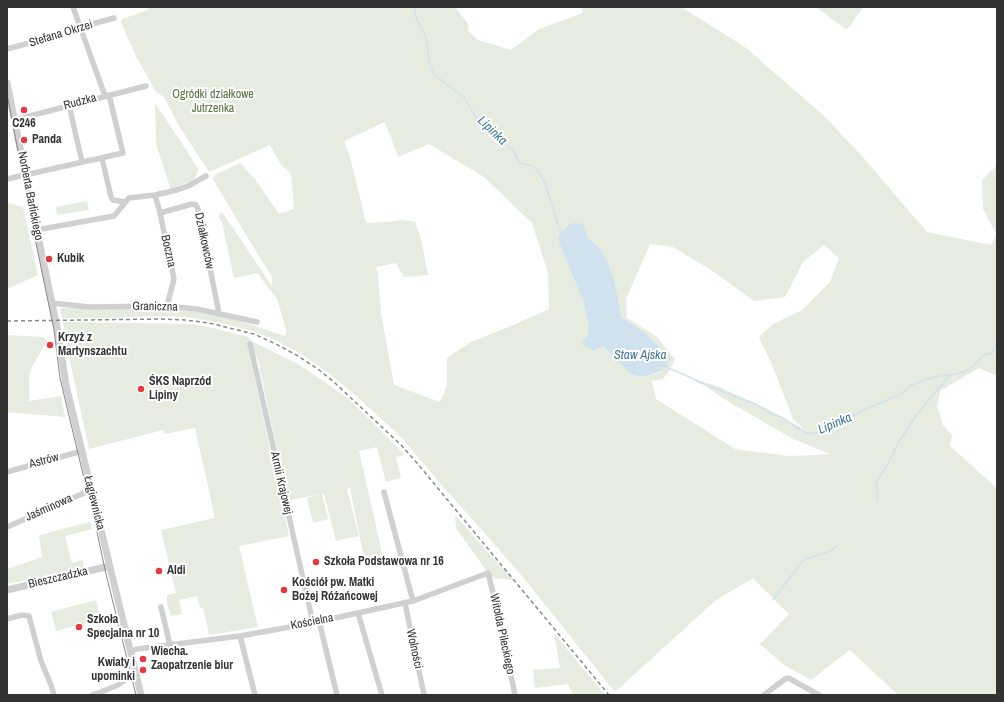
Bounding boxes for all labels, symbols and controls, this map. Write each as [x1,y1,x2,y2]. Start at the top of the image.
street label: Stefana Okrzei [28,18,94,50]
park label: Ogródki działkowe Jutrzenka [172,88,254,116]
street label: Rudzka [62,91,98,113]
marker: C246 [19,105,29,115]
water label: Lipinka [474,113,510,149]
place label: C246 [12,117,36,131]
place label: Panda [32,133,62,147]
marker: Panda [19,135,29,145]
street label: Norberta Barlickiego [14,150,46,242]
street label: Działkowców [191,211,217,271]
street label: Boczna [157,233,179,269]
place label: Kubik [57,252,84,266]
marker: Kubik [44,254,54,264]
street label: Graniczna [132,299,178,315]
place label: Krzyż z Martynszachtu [58,331,127,359]
marker: Krzyż z Martynszachtu [45,340,55,350]
water label: Staw Ajska [614,348,666,364]
place label: ŚKS Naprzód Lipiny [149,375,211,403]
marker: ŚKS Naprzód Lipiny [136,384,146,394]
water label: Lipinka [816,410,854,438]
street label: Astrów [28,450,60,472]
street label: Armii Krajowej [267,450,295,516]
street label: Łagiewnicka [80,474,108,532]
street label: Jaśminowa [23,491,75,525]
place label: Szkoła Podstawowa nr 16 [324,555,444,569]
marker: Szkoła Podstawowa nr 16 [311,557,321,567]
street label: Bieszczadzka [27,564,89,592]
place label: Aldi [167,564,186,578]
marker: Aldi [154,566,164,576]
place label: Kościół pw. Matki Bożej Różańcowej [292,576,378,604]
marker: Kościół pw. Matki Bożej Różańcowej [279,585,289,595]
street label: Witolda Pileckiego [486,592,518,676]
street label: Kościelna [289,611,335,633]
place label: Szkoła Specjalna nr 10 [87,613,159,641]
marker: Szkoła Specjalna nr 10 [74,622,84,632]
street label: Wolności [403,628,425,670]
place label: Wiecha. Zaopatrzenie biur [151,645,233,673]
marker: Wiecha. Zaopatrzenie biur [138,654,148,664]
place label: Kwiaty i upominki [91,656,135,684]
marker: Kwiaty i upominki [138,665,148,675]

